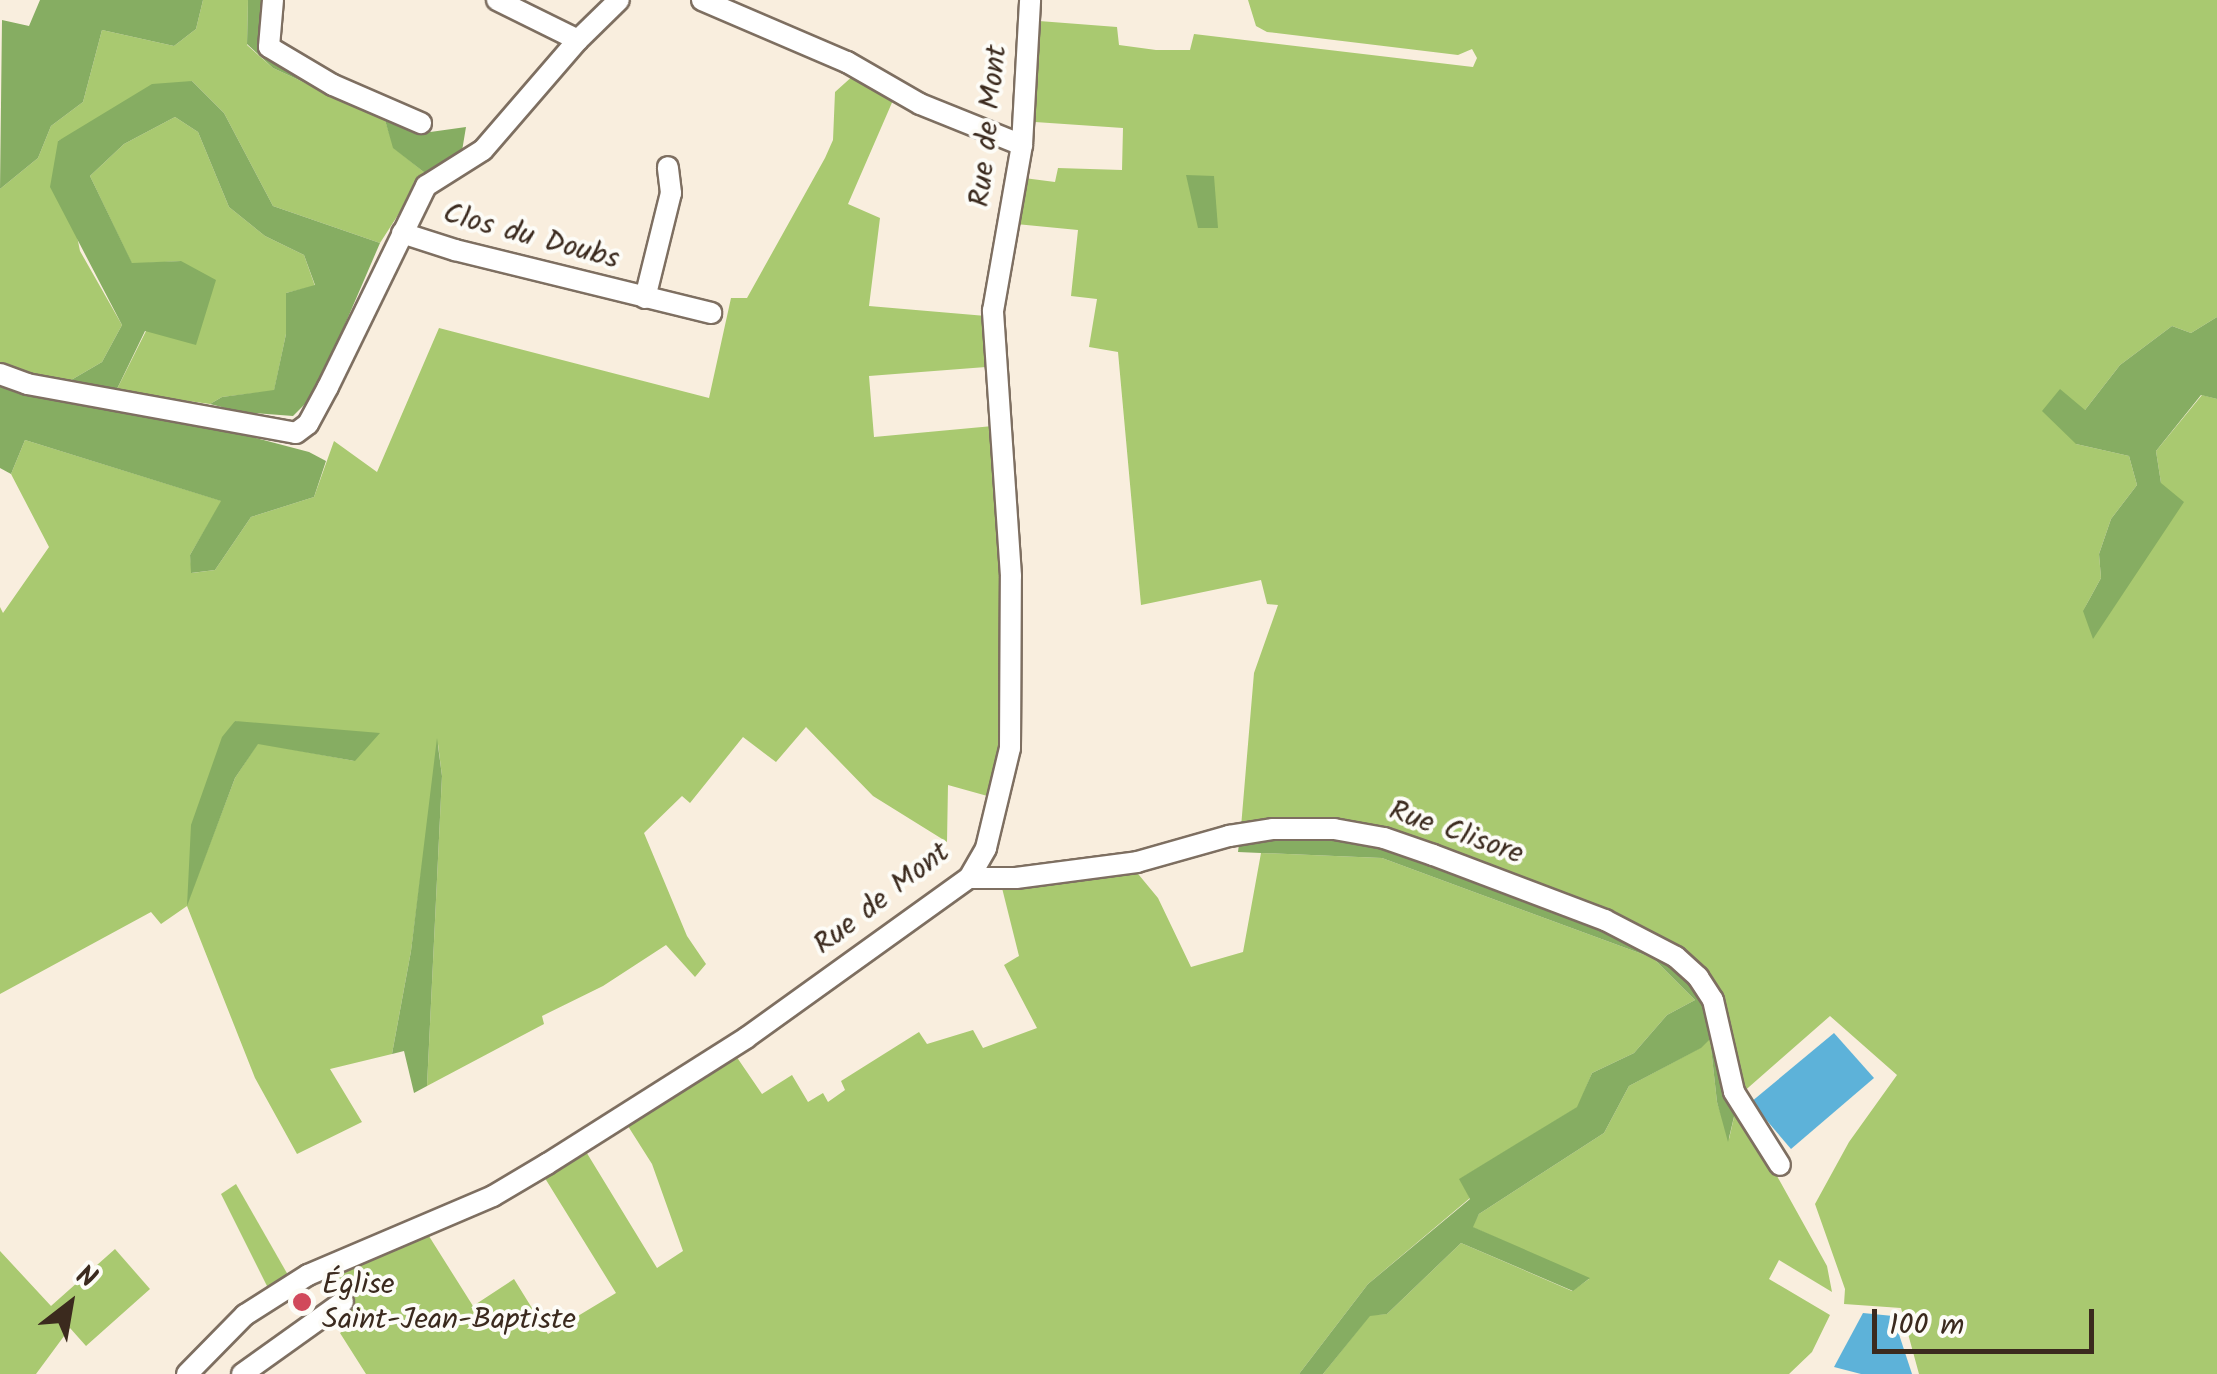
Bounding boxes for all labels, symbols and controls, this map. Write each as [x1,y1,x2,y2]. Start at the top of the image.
street label: Rue de Mont [963,43,1015,209]
street label: Clos du Doubs [439,196,623,278]
street label: Rue Clisore [1384,793,1528,873]
street label: Rue de Mont [807,835,957,963]
north arrow [20,1254,120,1354]
text: N [67,1254,105,1302]
place label: Église Saint-Jean-Baptiste [322,1267,576,1338]
scale bar [1877,1289,2100,1351]
marker: Église Saint-Jean-Baptiste [291,1291,313,1313]
text: 100 m [1889,1302,1964,1350]

